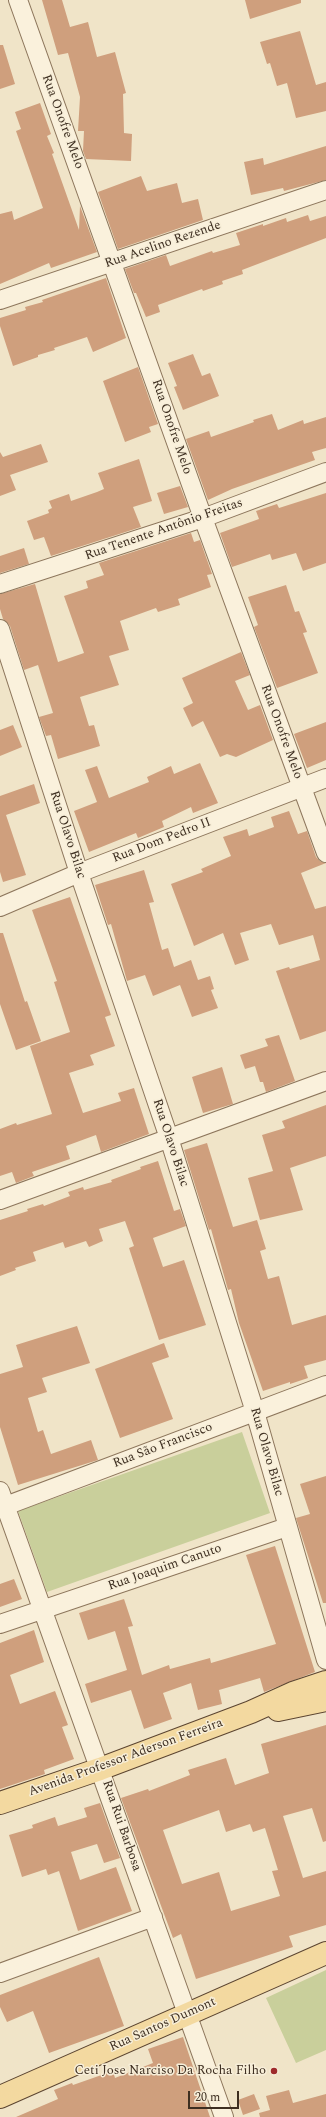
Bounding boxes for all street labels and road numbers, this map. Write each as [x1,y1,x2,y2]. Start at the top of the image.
street label: Rua Onofre Melo [38,73,86,171]
street label: Rua Acelino Rezende [103,218,223,272]
street label: Rua Onofre Melo [147,378,195,476]
street label: Rua Tenente Antônio Freitas [83,496,245,564]
street label: Rua Onofre Melo [257,683,305,781]
street label: Rua Olavo Bilac [45,789,89,881]
street label: Rua Dom Pedro II [111,815,213,867]
street label: Rua Olavo Bilac [148,1097,192,1189]
street label: Rua Olavo Bilac [246,1406,286,1498]
street label: Rua São Francisco [111,1420,215,1472]
street label: Rua Joaquim Canuto [106,1541,224,1595]
street label: Avenida Professor Aderson Ferreira [27,1715,225,1801]
street label: Rua Rui Barbosa [98,1778,144,1874]
street label: Rua Santos Dumont [107,1995,219,2055]

